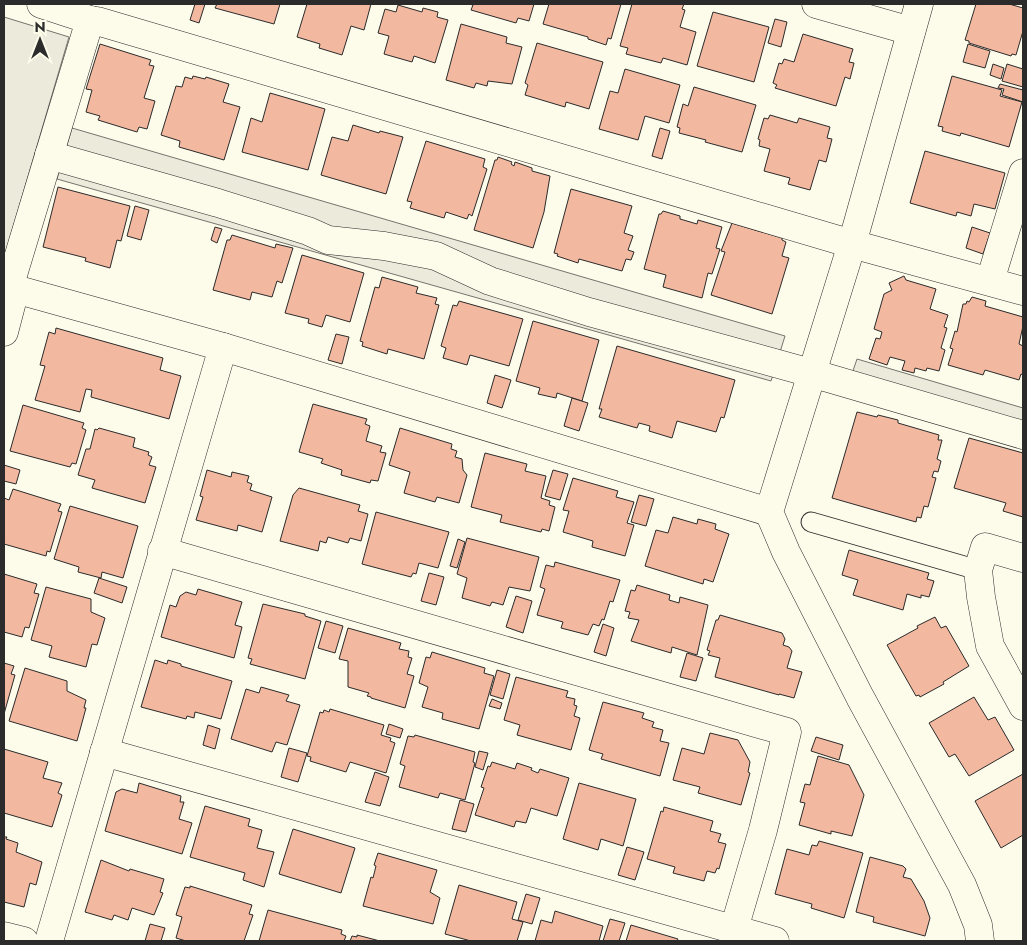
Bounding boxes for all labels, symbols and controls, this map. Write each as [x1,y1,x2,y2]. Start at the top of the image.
north arrow [15,15,65,65]
text: N [34,17,46,37]

